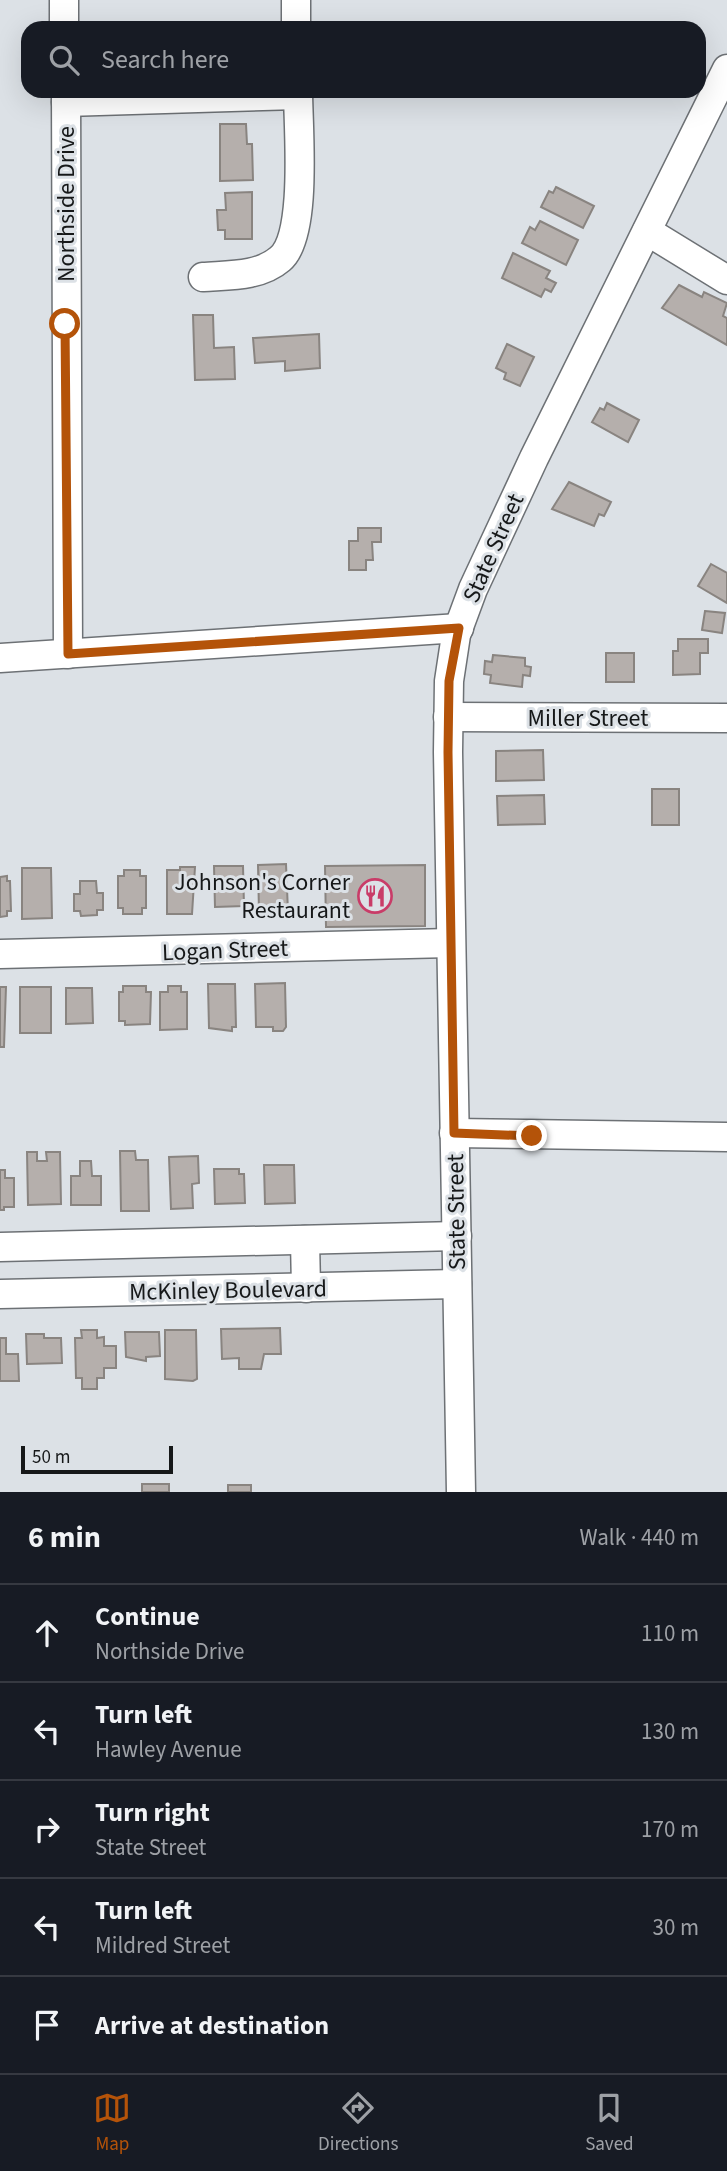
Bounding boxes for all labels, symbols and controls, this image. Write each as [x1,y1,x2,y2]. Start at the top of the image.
search box [21,21,706,98]
icon: search [45,41,83,79]
text: Search here [101,41,229,78]
street label: Northside Drive [49,126,84,282]
route start [49,308,80,339]
street label: State Street [454,488,533,608]
street label: Miller Street [528,701,648,736]
place label: Johnson's Corner Restaurant [174,865,351,928]
restaurant icon: Johnson's Corner Restaurant [356,877,394,915]
street label: Logan Street [161,931,289,970]
route end [516,1120,547,1151]
street label: State Street [438,1154,475,1270]
street label: McKinley Boulevard [129,1271,327,1310]
scale bar [21,1443,173,1475]
text: 50 m [32,1444,70,1471]
text: 6 min [28,1516,101,1559]
text: Walk · 440 m [580,1521,699,1554]
text: Continue [95,1598,200,1635]
icon: ahead [28,1614,66,1652]
text: 110 m [641,1617,699,1650]
text: Northside Drive [95,1635,245,1668]
text: Turn left [95,1696,192,1733]
icon: left [28,1712,66,1750]
text: 130 m [641,1715,699,1748]
text: Hawley Avenue [95,1733,242,1766]
text: Turn right [95,1794,210,1831]
icon: right [28,1810,66,1848]
text: 170 m [641,1813,699,1846]
text: State Street [95,1831,206,1864]
text: Turn left [95,1892,192,1929]
icon: left [28,1908,66,1946]
text: 30 m [652,1911,699,1944]
text: Mildred Street [95,1929,230,1962]
icon: arrive [28,2006,66,2044]
text: Arrive at destination [95,2007,329,2044]
tab: Map [93,2089,131,2158]
tab: Directions [318,2089,398,2158]
tab: Saved [585,2089,634,2158]

